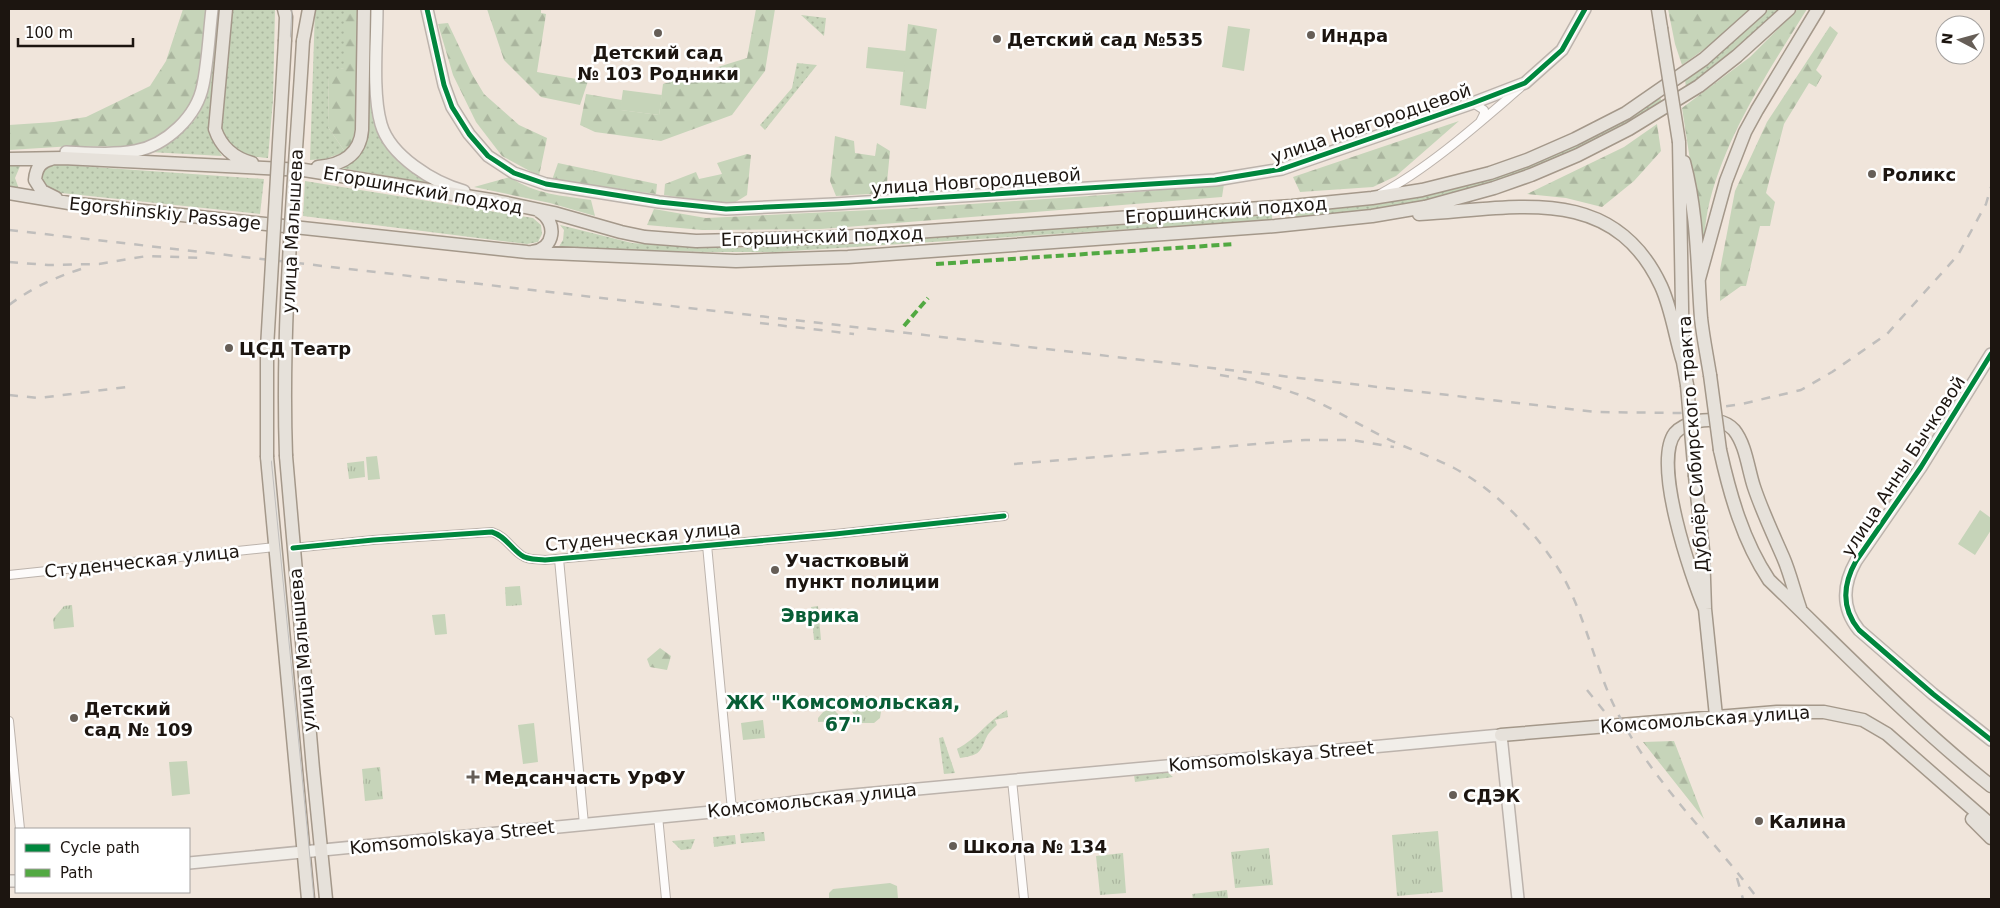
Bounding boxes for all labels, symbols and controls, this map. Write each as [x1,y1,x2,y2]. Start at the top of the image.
scale bar [18,15,132,47]
north arrow [1935,15,1985,65]
text: 100 m [25,24,73,42]
place label: Индра [1321,25,1388,46]
marker: Детский сад № 103 Родники [652,27,664,39]
place label: Детский сад №535 [1007,29,1203,50]
marker: Индра [1305,29,1317,41]
text: N [1939,32,1956,45]
marker: Детский сад №535 [991,33,1003,45]
place label: Детский сад № 103 Родники [577,42,739,84]
street label: улица Новгородцевой [1268,79,1474,167]
street label: улица Малышева [277,148,307,314]
street label: Егоршинский подход [321,162,525,218]
street label: улица Новгородцевой [871,163,1081,199]
place label: Роликс [1882,164,1956,185]
marker: Роликс [1866,168,1878,180]
street label: Egorshinskiy Passage [68,192,262,234]
street label: Егоршинский подход [1124,192,1328,228]
street label: Егоршинский подход [720,222,924,250]
street label: Дублёр Сибирского тракта [1674,315,1712,573]
place label: ЦСД Театр [239,338,351,359]
marker: ЦСД Театр [223,342,235,354]
street label: улица Анны Бычковой [1837,372,1969,560]
street label: Студенческая улица [544,517,742,555]
street label: Студенческая улица [43,540,241,582]
place label: Участковый пункт полиции [785,550,940,592]
marker: Участковый пункт полиции [769,564,781,576]
street label: улица Малышева [284,567,320,733]
district label: Эврика [781,604,859,626]
district label: ЖК "Комсомольская, 67" [726,691,960,735]
place label: Детский сад № 109 [84,698,193,740]
street label: Комсомольская улица [1599,701,1811,737]
marker: Детский сад № 109 [68,712,80,724]
street label: Komsomolskaya Street [1167,737,1375,775]
place label: Медсанчасть УрФУ [484,767,686,788]
marker: Медсанчасть УрФУ [466,770,480,784]
street label: Комсомольская улица [706,779,918,821]
place label: СДЭК [1463,785,1520,806]
marker: СДЭК [1447,789,1459,801]
place label: Калина [1769,811,1846,832]
marker: Калина [1753,815,1765,827]
street label: Komsomolskaya Street [348,816,556,858]
legend [15,828,190,893]
place label: Школа № 134 [963,836,1107,857]
text: Cycle path [60,839,140,857]
marker: Школа № 134 [947,840,959,852]
text: Path [60,864,93,882]

